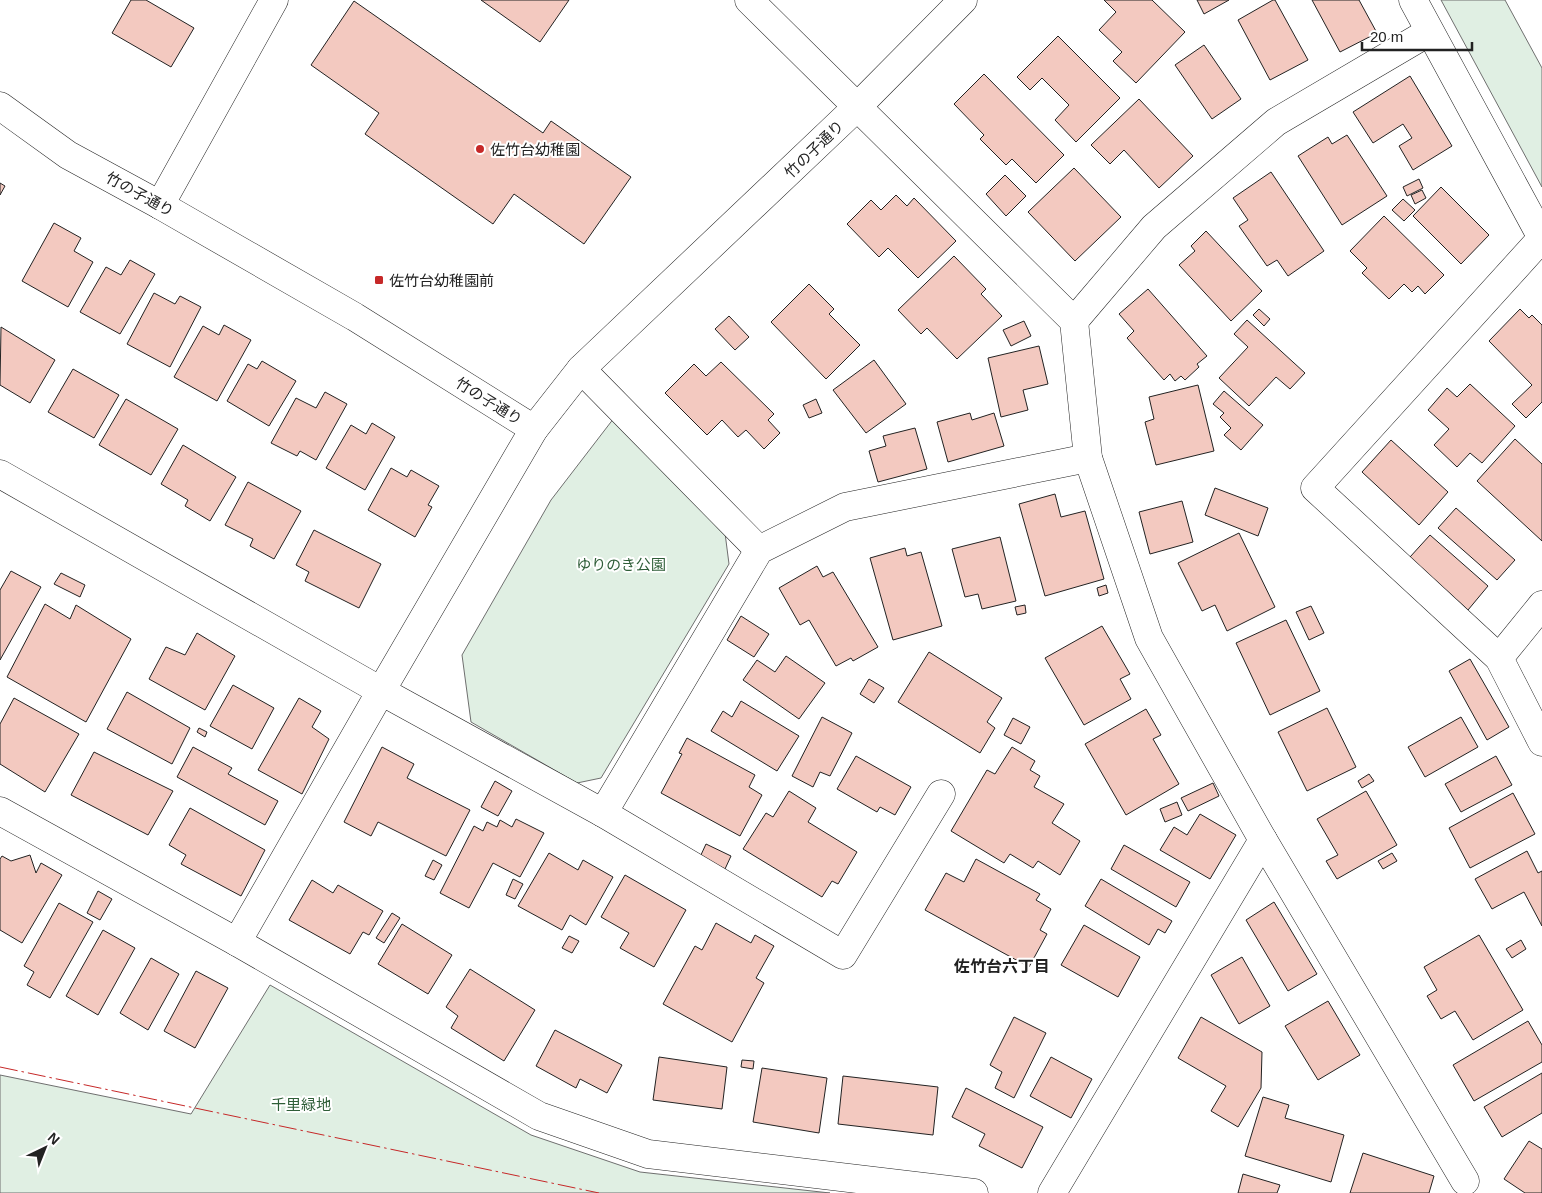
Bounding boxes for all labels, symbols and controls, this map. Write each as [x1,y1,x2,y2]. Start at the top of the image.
scale bar [1362,20,1472,52]
text: 20 m [1370,28,1403,45]
street label: 竹の子通り [781,117,847,181]
place label: 佐竹台幼稚園 [490,141,580,158]
marker: 佐竹台幼稚園 [474,143,486,155]
street label: 竹の子通り [103,168,177,220]
place label: 佐竹台幼稚園前 [389,272,494,289]
marker: 佐竹台幼稚園前 [373,274,385,286]
street label: 竹の子通り [453,374,525,428]
park label: ゆりのき公園 [576,556,666,573]
district label: 佐竹台六丁目 [953,958,1050,975]
park label: 千里緑地 [271,1096,331,1113]
north arrow [20,1123,70,1173]
text: N [45,1129,63,1148]

